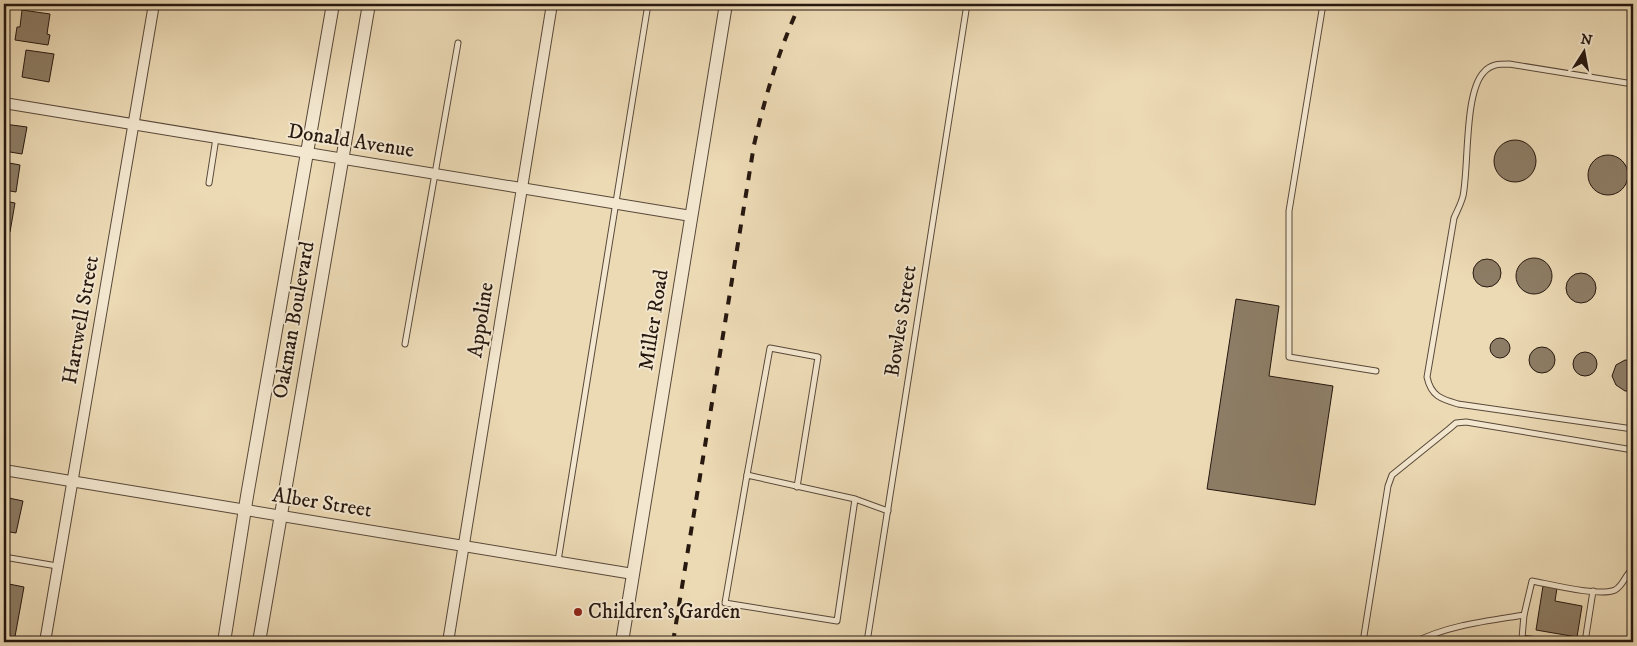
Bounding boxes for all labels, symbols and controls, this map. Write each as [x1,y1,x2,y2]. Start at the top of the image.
north arrow [1560,28,1610,78]
text: N [1579,30,1594,50]
street label: Donald Avenue [286,118,416,164]
street label: Oakman Boulevard [267,239,321,401]
street label: Hartwell Street [57,253,105,386]
street label: Bowles Street [879,263,923,379]
street label: Miller Road [633,267,675,372]
street label: Appoline [462,280,500,360]
street label: Alber Street [270,482,374,524]
place label: Children's Garden [588,599,741,625]
marker: Children's Garden [572,606,584,618]

